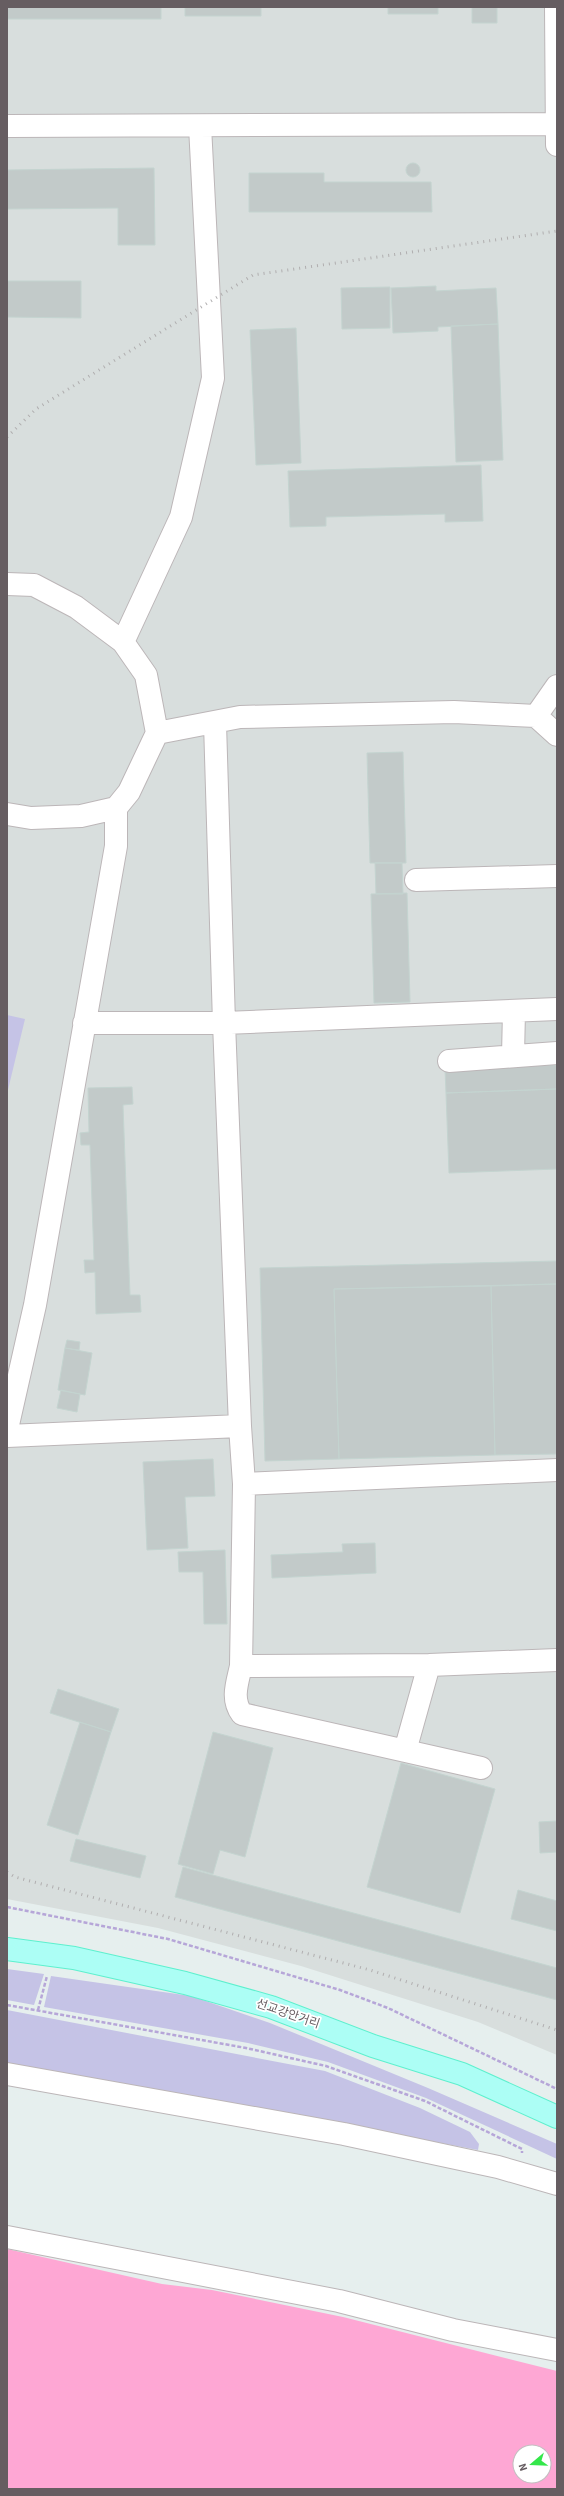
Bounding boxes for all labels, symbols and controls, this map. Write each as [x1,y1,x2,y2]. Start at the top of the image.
street label: 선교강안거리 [254,1995,322,2033]
north arrow [512,2444,552,2484]
text: N [515,2461,531,2473]

